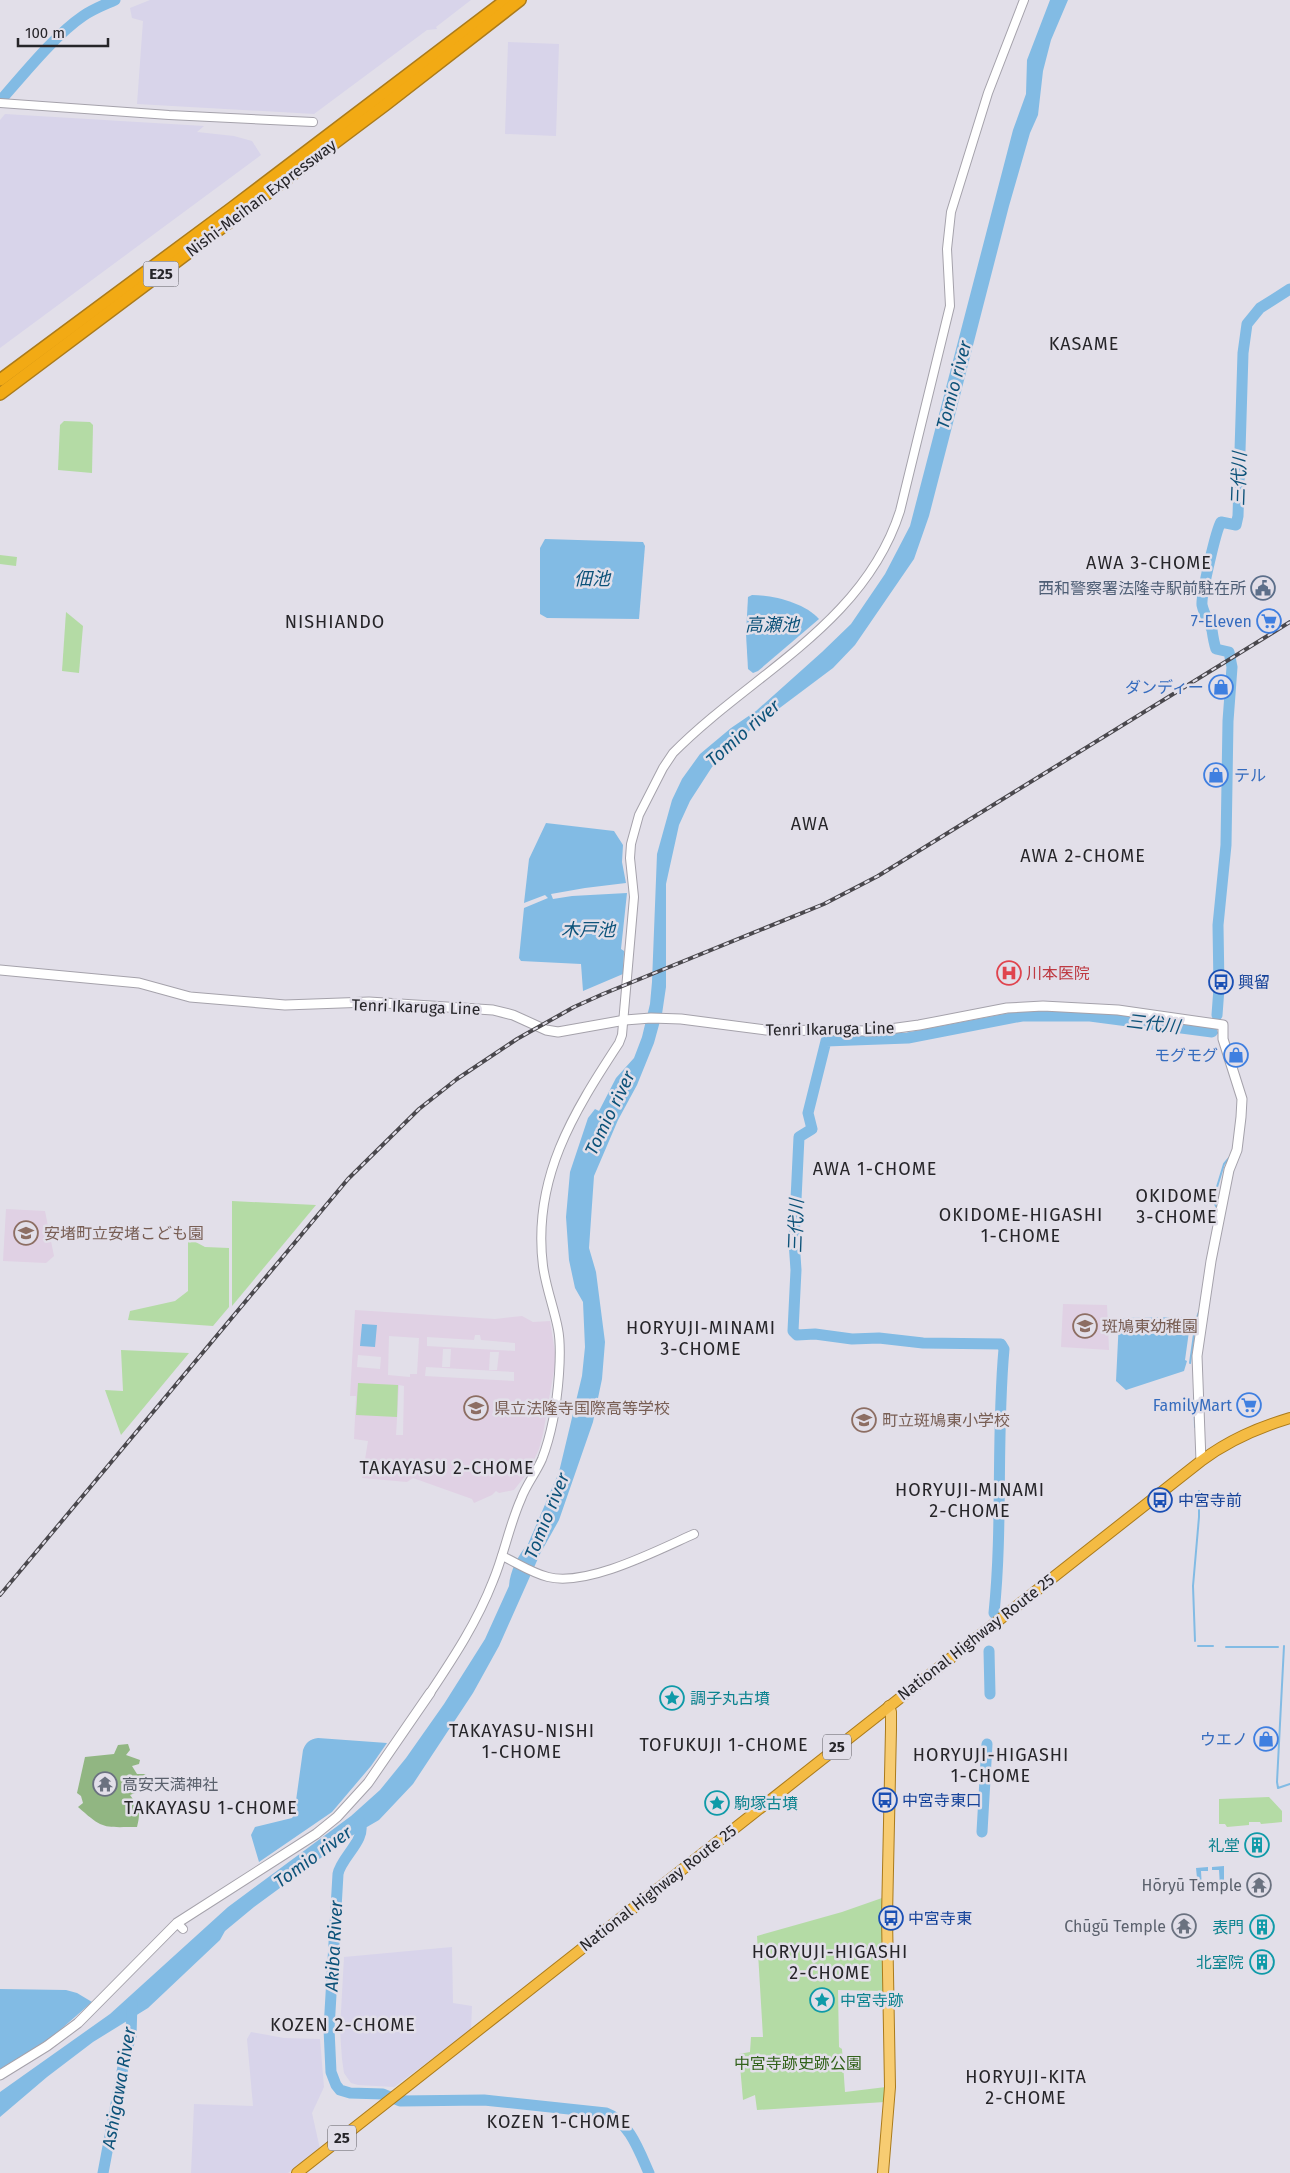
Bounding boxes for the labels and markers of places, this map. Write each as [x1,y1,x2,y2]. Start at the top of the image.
public building icon: 西和警察署法隆寺駅前駐在所 [1250,575,1276,601]
place label: 西和警察署法隆寺駅前駐在所 [1038,579,1246,598]
supermarket icon: 7-Eleven [1256,608,1282,634]
place label: 7-Eleven [1191,612,1252,631]
shop icon: ダンディー [1208,674,1234,700]
place label: ダンディー [1125,678,1204,697]
shop icon: テル [1203,762,1229,788]
place label: テル [1234,766,1266,785]
hospital icon: 川本医院 [996,960,1022,986]
place label: 川本医院 [1026,964,1090,983]
bus stop icon: 興留 [1208,969,1234,995]
place label: 興留 [1238,973,1270,992]
shop icon: モグモグ [1223,1042,1249,1068]
place label: モグモグ [1154,1046,1218,1065]
school or university icon: 安堵町立安堵こども園 [13,1220,39,1246]
place label: 安堵町立安堵こども園 [44,1224,204,1243]
school or university icon: 斑鳩東幼稚園 [1072,1313,1098,1339]
place label: 斑鳩東幼稚園 [1102,1317,1198,1336]
supermarket icon: FamilyMart [1236,1392,1262,1418]
school or university icon: 県立法隆寺国際高等学校 [463,1395,489,1421]
place label: FamilyMart [1153,1396,1232,1415]
place label: 県立法隆寺国際高等学校 [494,1399,670,1418]
school or university icon: 町立斑鳩東小学校 [851,1407,877,1433]
place label: 町立斑鳩東小学校 [882,1411,1010,1430]
bus stop icon: 中宮寺前 [1147,1487,1173,1513]
place label: 中宮寺前 [1178,1491,1242,1510]
place icon: 調子丸古墳 [659,1685,685,1711]
place label: 調子丸古墳 [690,1689,770,1708]
shop icon: ウエノ [1253,1726,1279,1752]
place label: ウエノ [1200,1730,1248,1749]
temple icon: 高安天満神社 [92,1771,118,1797]
place label: 高安天満神社 [122,1775,218,1794]
bus stop icon: 中宮寺東口 [872,1787,898,1813]
place icon: 駒塚古墳 [704,1790,730,1816]
place label: 中宮寺東口 [902,1791,982,1810]
place label: 駒塚古墳 [734,1794,798,1813]
building icon: 礼堂 [1244,1832,1270,1858]
place label: 礼堂 [1208,1836,1240,1855]
temple icon: Hōryū Temple [1246,1872,1272,1898]
place label: Hōryū Temple [1142,1876,1242,1895]
bus stop icon: 中宮寺東 [878,1905,904,1931]
place label: 中宮寺東 [908,1909,972,1928]
temple icon: Chūgū Temple [1171,1913,1197,1939]
building icon: 表門 [1249,1914,1275,1940]
place label: Chūgū Temple [1064,1917,1166,1936]
place label: 表門 [1212,1918,1244,1937]
building icon: 北室院 [1249,1949,1275,1975]
place label: 北室院 [1196,1953,1244,1972]
place icon: 中宮寺跡 [809,1987,835,2013]
place label: 中宮寺跡 [840,1991,904,2010]

